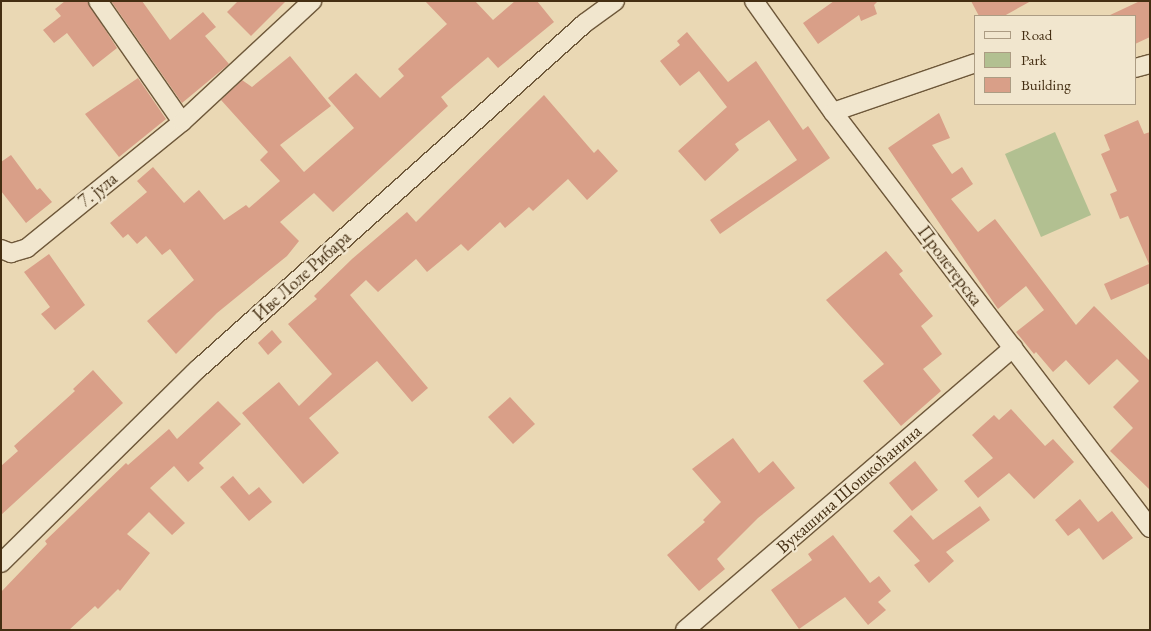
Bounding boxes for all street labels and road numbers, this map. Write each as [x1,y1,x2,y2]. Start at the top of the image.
street label: 7. јула [74,168,122,212]
street label: Пролетерска [913,222,987,310]
street label: Иве Лоле Рибара [249,226,355,326]
street label: Вукашина Шошкоћанина [772,420,926,558]

